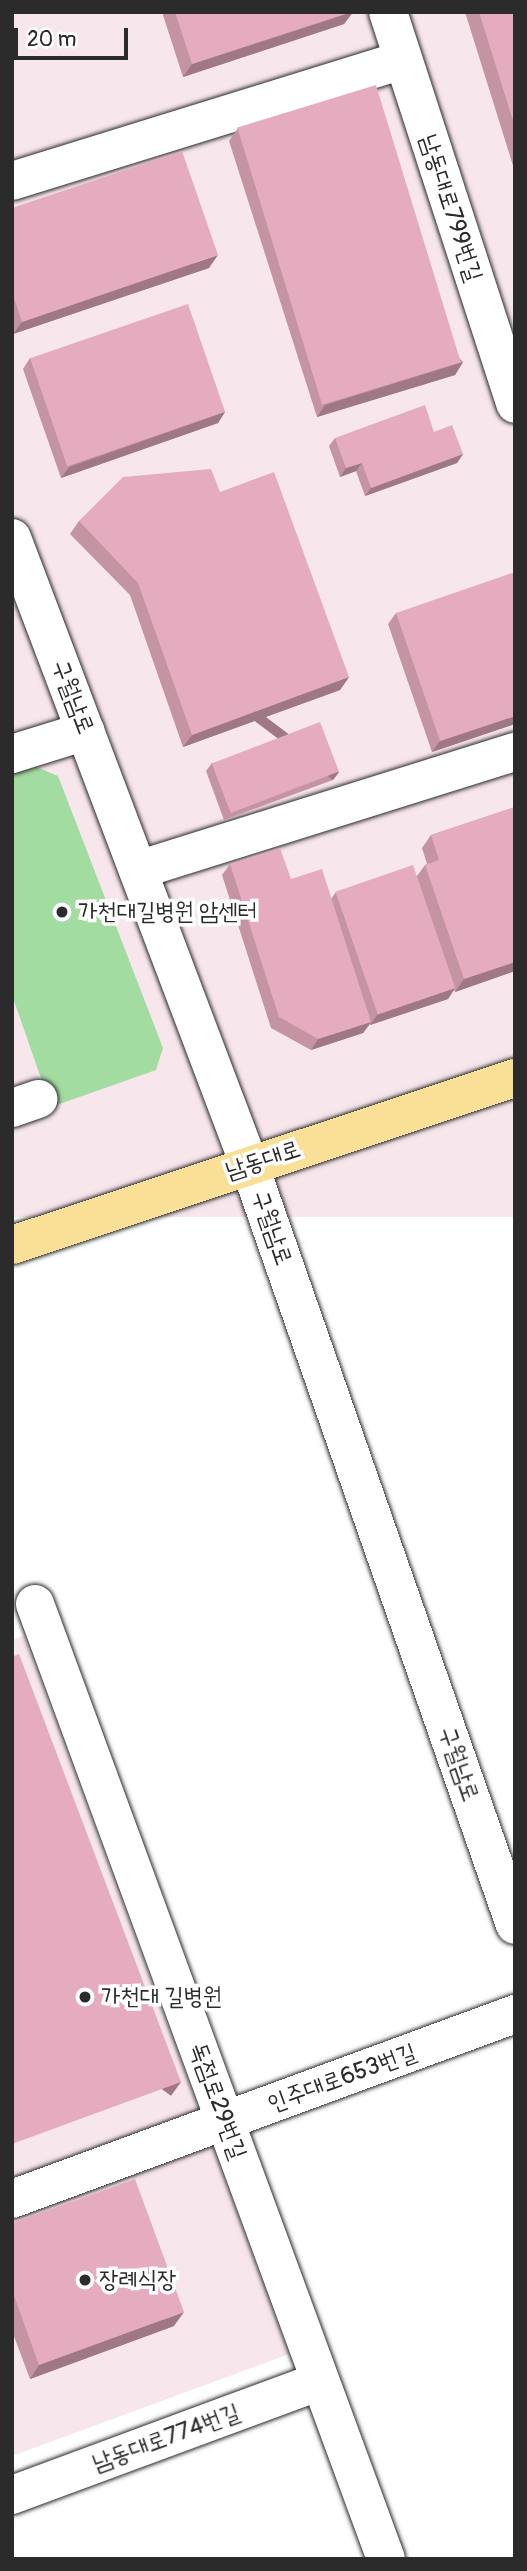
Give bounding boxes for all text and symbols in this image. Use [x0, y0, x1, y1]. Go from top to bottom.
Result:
scale bar [18, 14, 131, 58]
text: 20 m [27, 26, 76, 53]
street label: 남동대로799번길 [414, 131, 488, 285]
street label: 구월남로 [46, 656, 100, 738]
place label: 가천대길병원 암센터 [78, 898, 257, 926]
marker: 가천대길병원 암센터 [52, 902, 72, 922]
street label: 남동대로 [222, 1134, 304, 1186]
street label: 구월남로 [246, 1187, 298, 1269]
street label: 구월남로 [433, 1723, 485, 1805]
place label: 가천대 길병원 [101, 1983, 222, 2011]
marker: 가천대 길병원 [75, 1987, 95, 2007]
street label: 인주대로653번길 [264, 2038, 420, 2118]
street label: 독점로29번길 [184, 2039, 252, 2163]
place label: 장례식장 [99, 2266, 176, 2294]
marker: 장례식장 [77, 2272, 93, 2288]
street label: 남동대로774번길 [88, 2398, 244, 2478]

